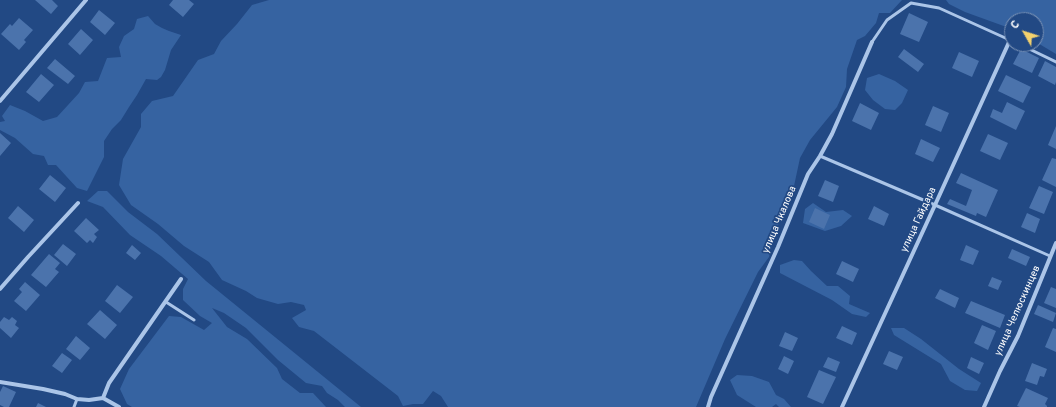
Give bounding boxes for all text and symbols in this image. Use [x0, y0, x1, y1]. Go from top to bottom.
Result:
north arrow [1004, 12, 1044, 52]
text: С [1008, 18, 1023, 32]
street label: улица Чкалова [760, 185, 800, 255]
street label: улица Гайдара [899, 186, 939, 254]
street label: улица Челюскинцев [993, 264, 1043, 358]

